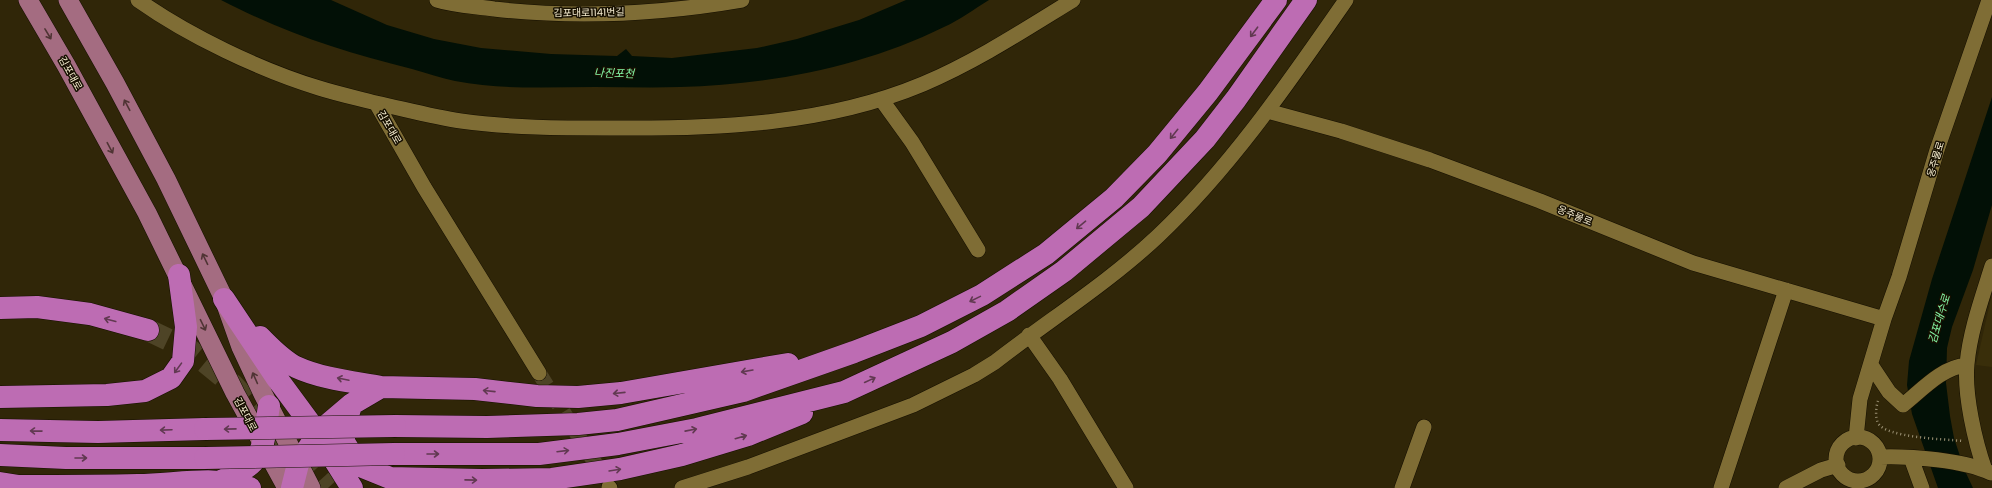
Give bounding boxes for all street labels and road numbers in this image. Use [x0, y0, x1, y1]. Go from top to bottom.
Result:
street label: 김포대로1141번길 [553, 4, 625, 21]
street label: 김포대로 [55, 54, 86, 93]
street label: 김포대로 [374, 108, 405, 147]
street label: 옹주물로 [1923, 139, 1948, 179]
street label: 옹주물로 [1555, 202, 1595, 229]
street label: 김포대로 [230, 394, 261, 434]

